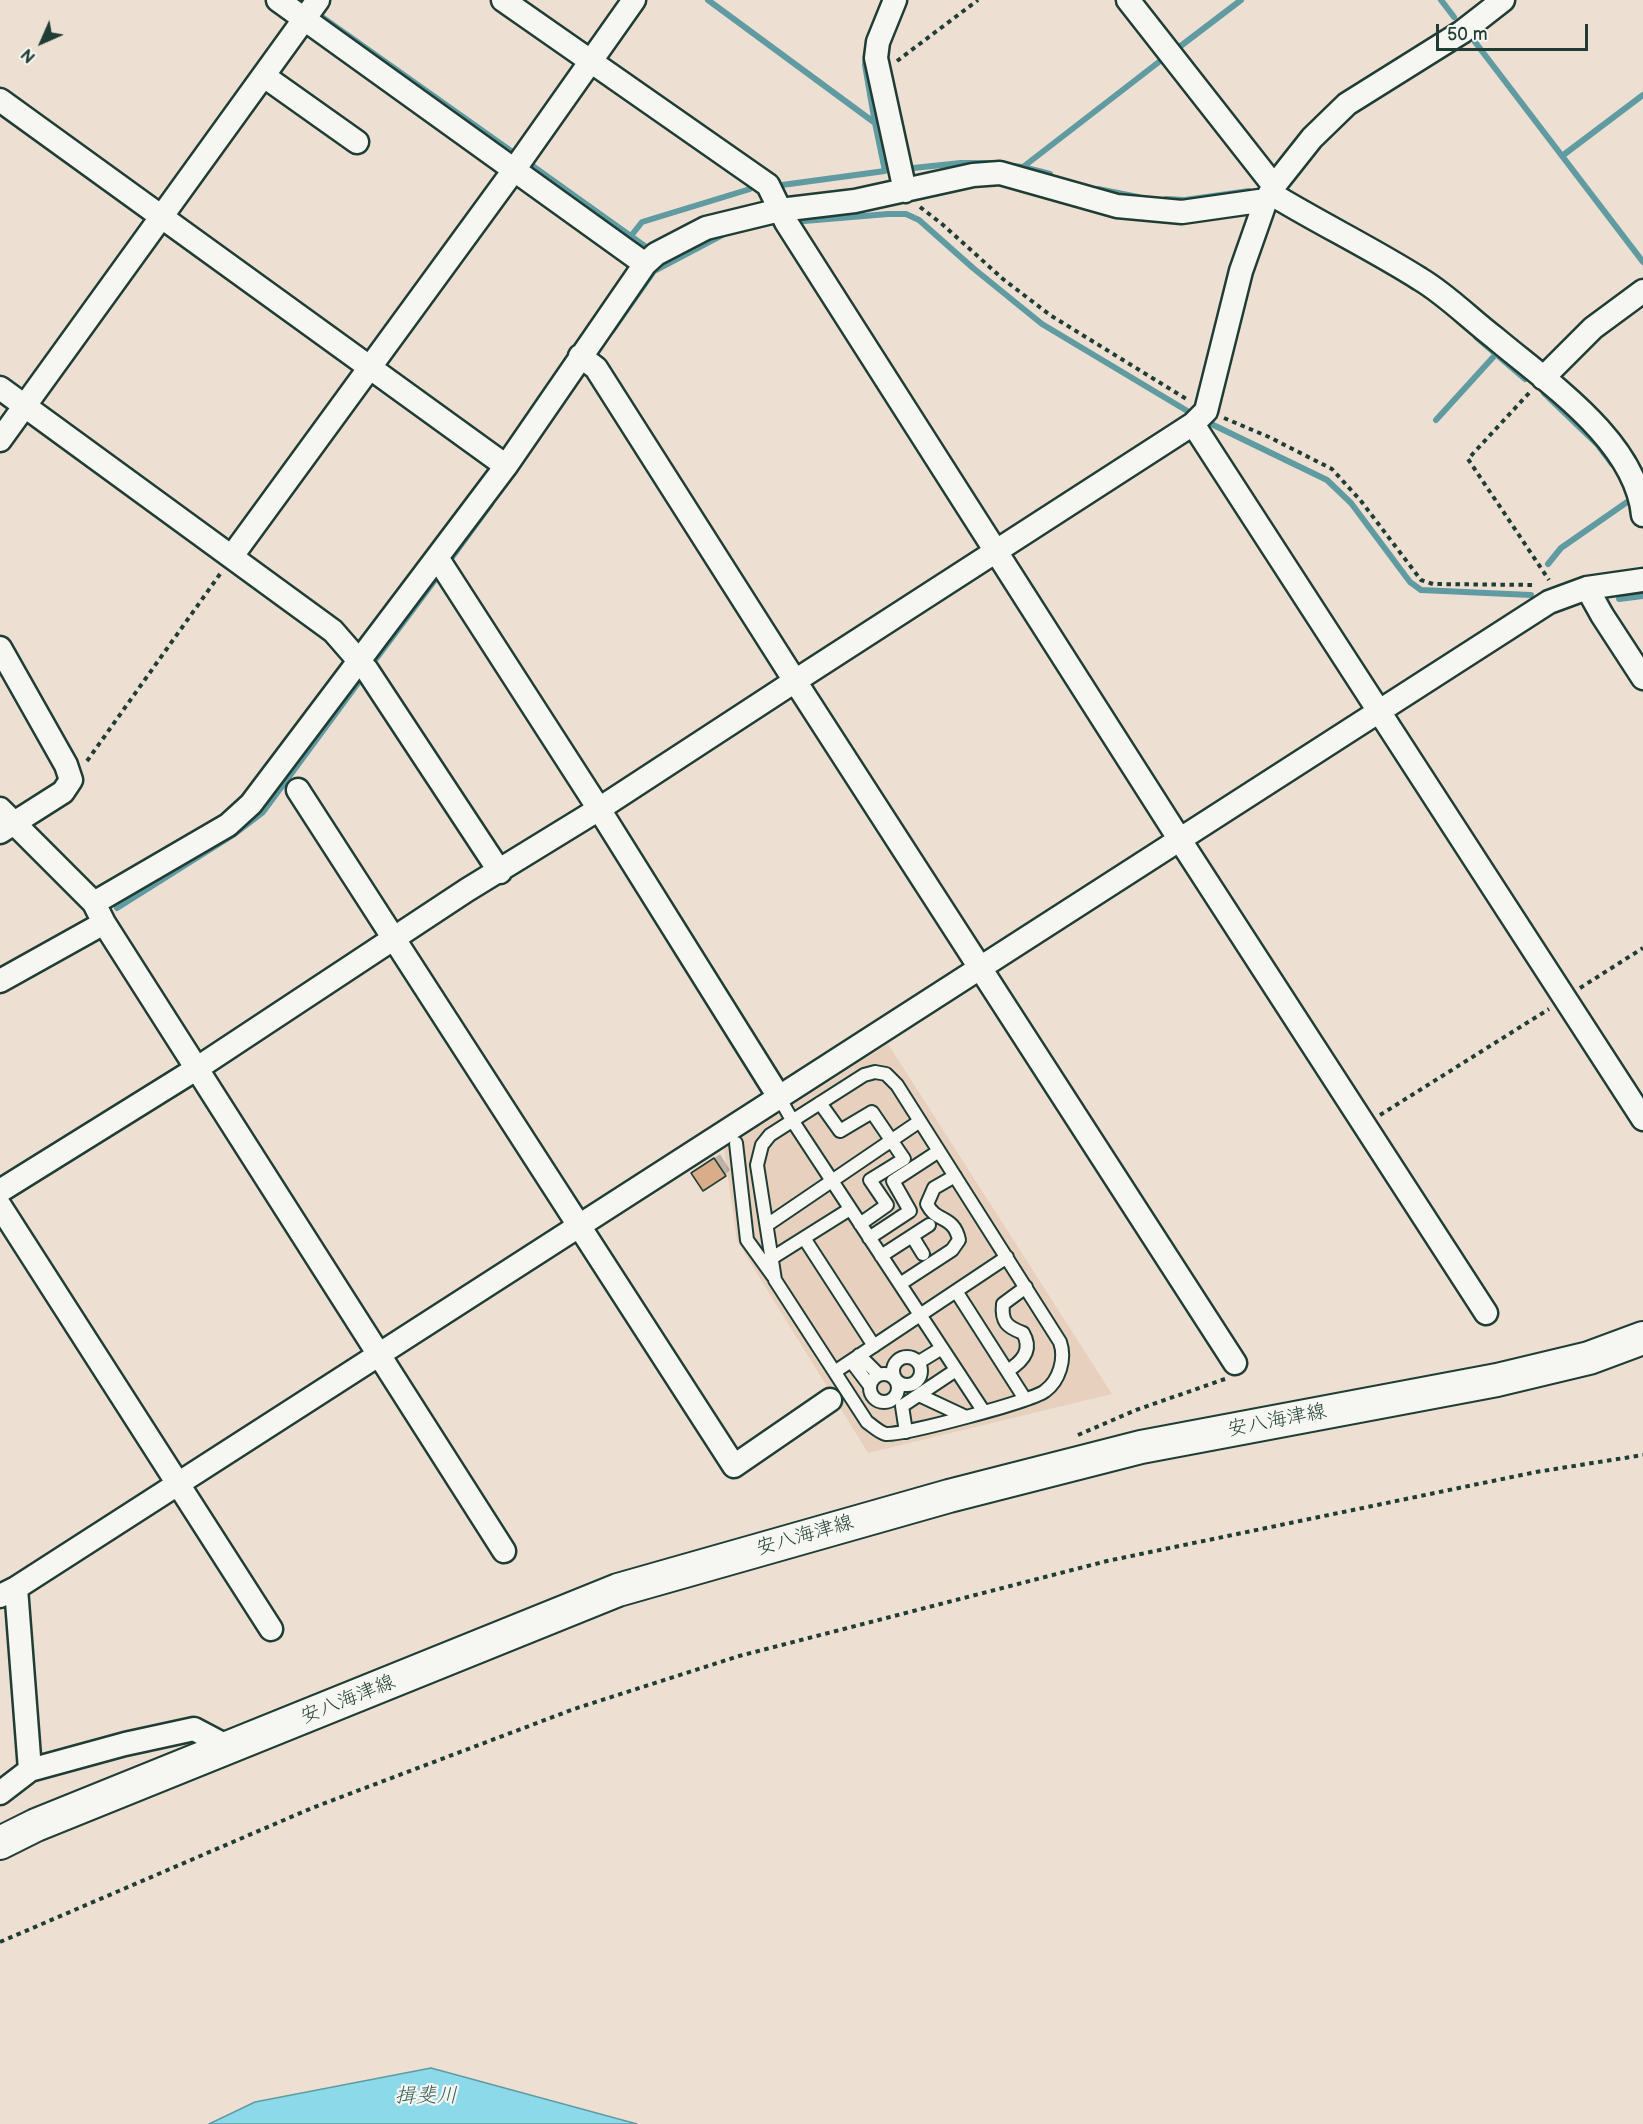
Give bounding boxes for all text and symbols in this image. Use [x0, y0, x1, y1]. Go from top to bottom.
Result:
north arrow [12, 12, 72, 72]
scale bar [1439, 12, 1590, 50]
text: 50 m [1447, 24, 1488, 45]
text: N [18, 44, 40, 66]
street label: 安八海津線 [1226, 1400, 1328, 1442]
street label: 安八海津線 [754, 1511, 856, 1561]
street label: 安八海津線 [297, 1670, 399, 1730]
water label: 揖斐川 [395, 2084, 457, 2110]

